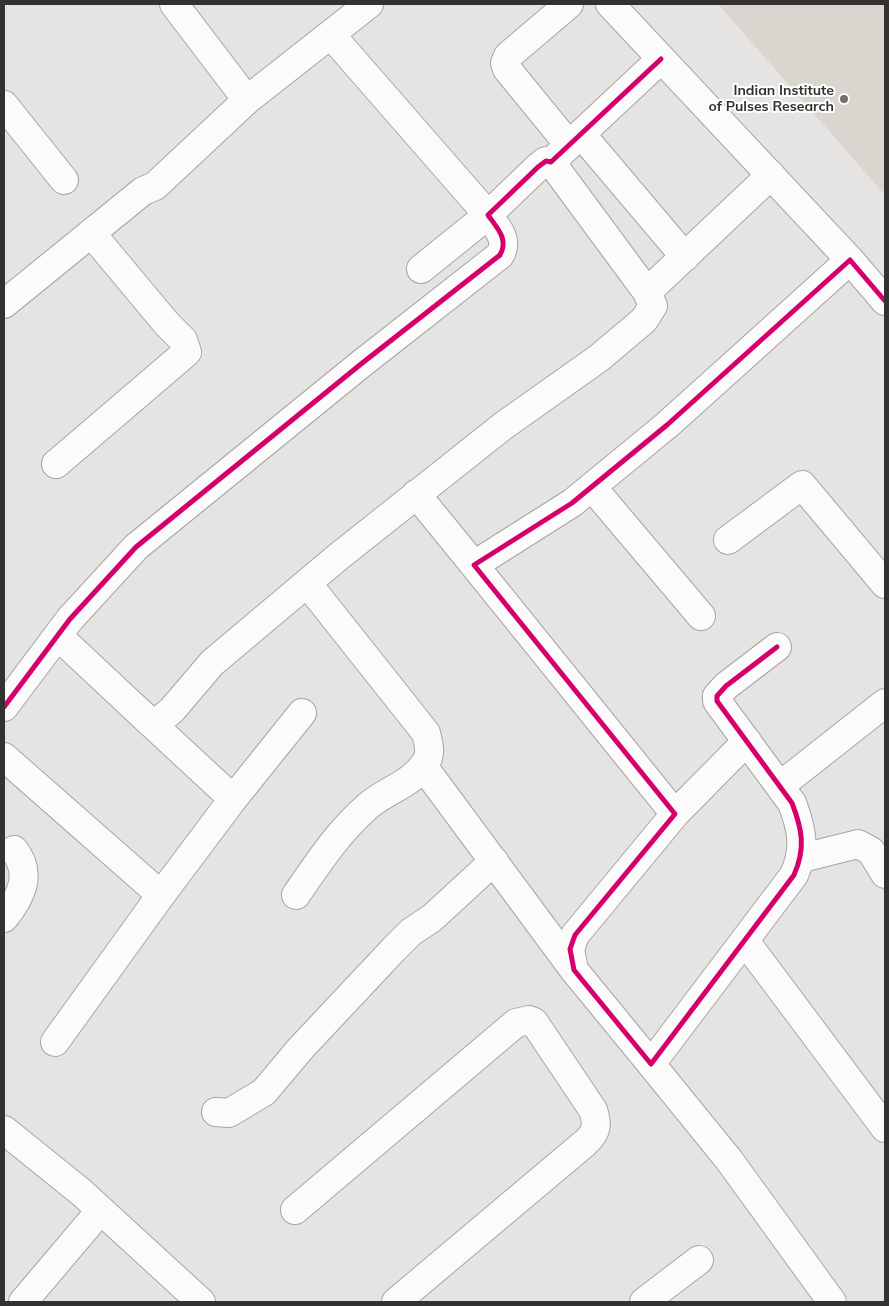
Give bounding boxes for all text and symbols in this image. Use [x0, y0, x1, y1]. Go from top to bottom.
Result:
place label: Indian Institute of Pulses Research [708, 83, 834, 115]
marker: Indian Institute of Pulses Research [838, 93, 850, 105]

